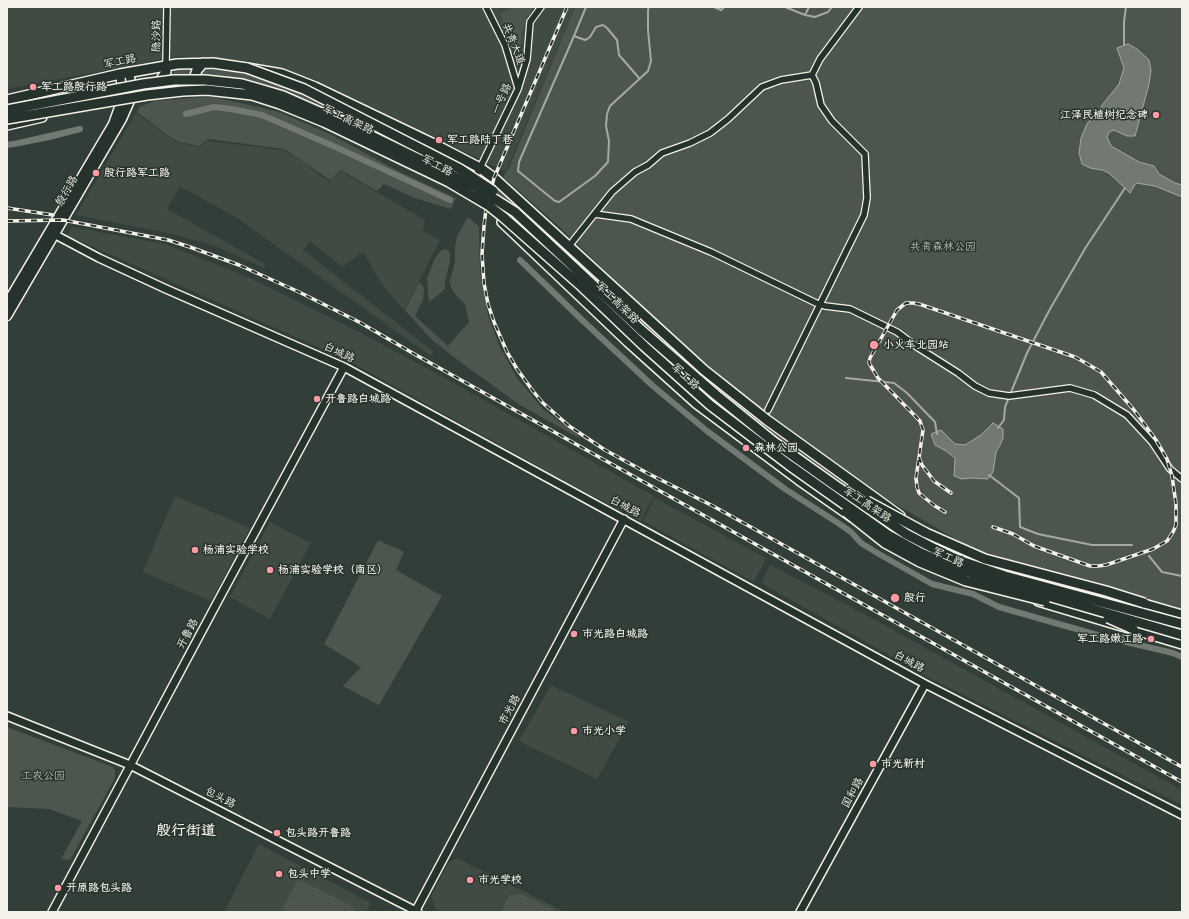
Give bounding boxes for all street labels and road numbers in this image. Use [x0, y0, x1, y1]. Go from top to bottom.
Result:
street label: 隐沙路 [150, 19, 164, 53]
street label: 共青大道 [499, 21, 527, 67]
street label: 军工路 [102, 52, 138, 72]
street label: 一号路 [489, 81, 515, 117]
street label: 军工高架路 [320, 102, 376, 138]
street label: 军工路 [419, 153, 455, 179]
street label: 殷行路 [53, 173, 81, 209]
street label: 军工高架路 [593, 279, 641, 327]
street label: 白城路 [321, 340, 357, 366]
street label: 军工路 [668, 361, 702, 393]
street label: 军工高架路 [841, 484, 893, 526]
street label: 白城路 [607, 493, 643, 521]
street label: 军工路 [930, 545, 966, 571]
street label: 开鲁路 [174, 616, 202, 652]
street label: 白城路 [891, 648, 927, 676]
street label: 市光路 [496, 692, 524, 728]
street label: 国和路 [839, 775, 867, 811]
street label: 包头路 [202, 785, 238, 811]

